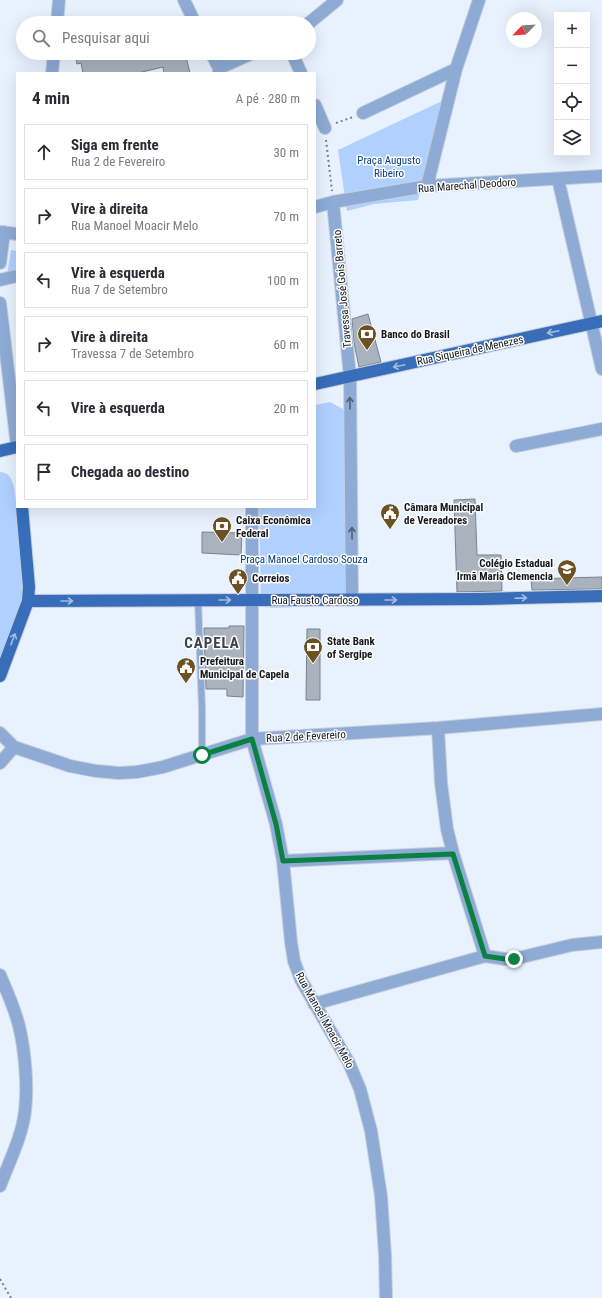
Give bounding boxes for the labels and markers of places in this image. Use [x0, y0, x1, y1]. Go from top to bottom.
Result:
bank icon: Banco do Brasil [356, 323, 378, 351]
place label: Banco do Brasil [381, 328, 450, 341]
place label: Câmara Municipal de Vereadores [404, 501, 483, 527]
public building icon: Câmara Municipal de Vereadores [379, 502, 401, 530]
place label: Caixa Econômica Federal [236, 514, 311, 540]
bank icon: Caixa Econômica Federal [211, 515, 233, 543]
place label: Colégio Estadual Irmã Maria Clemencia [457, 557, 553, 583]
school or university icon: Colégio Estadual Irmã Maria Clemencia [556, 558, 578, 586]
public building icon: Correios [227, 567, 249, 595]
place label: Correios [252, 572, 289, 585]
place label: State Bank of Sergipe [327, 635, 375, 661]
bank icon: State Bank of Sergipe [302, 636, 324, 664]
place label: Prefeitura Municipal de Capela [200, 655, 289, 681]
public building icon: Prefeitura Municipal de Capela [175, 656, 197, 684]

